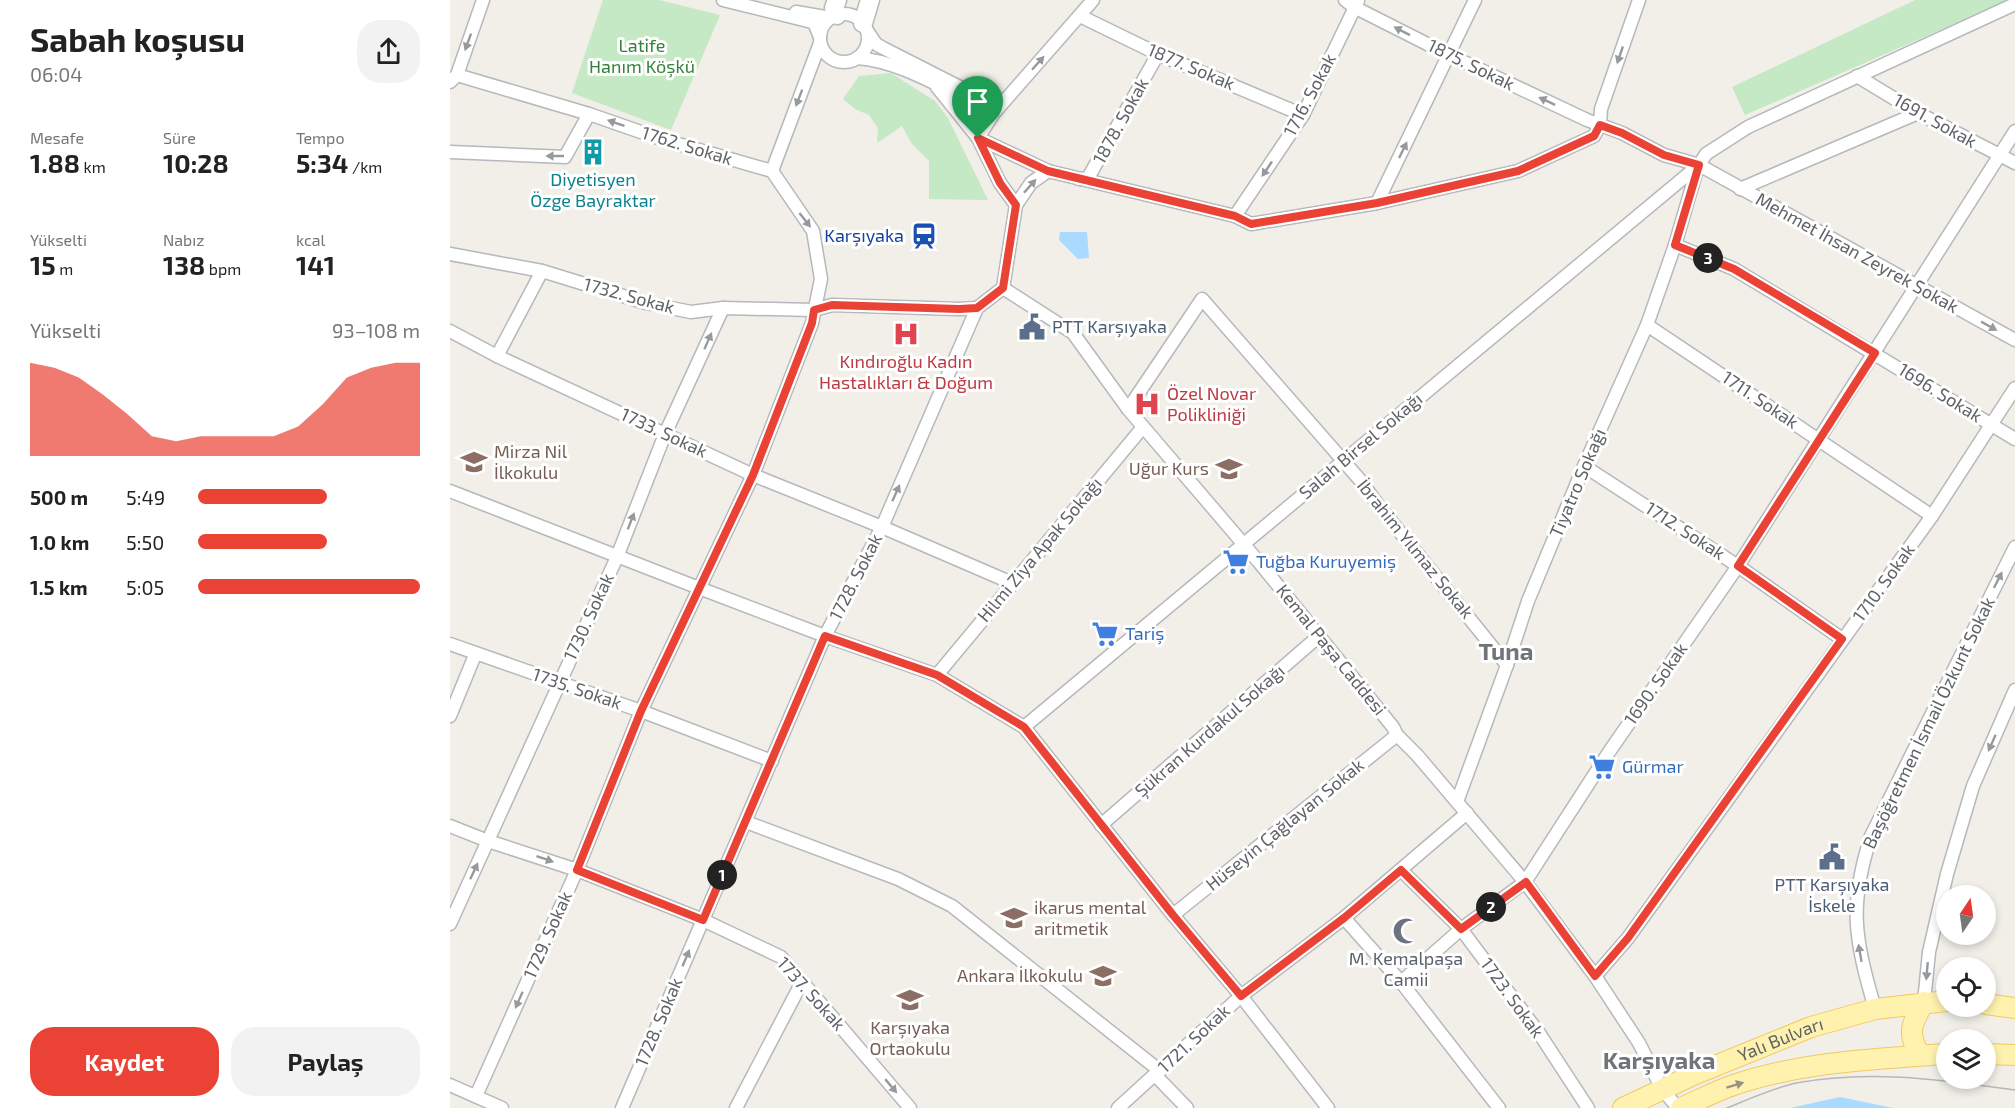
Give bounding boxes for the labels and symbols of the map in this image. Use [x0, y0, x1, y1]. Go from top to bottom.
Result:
one-way arrow [1393, 26, 1410, 36]
one-way arrow [463, 33, 473, 51]
park label: Latife Hanım Köşkü [589, 34, 695, 78]
street label: 1875. Sokak [1425, 34, 1518, 95]
street label: 1877. Sokak [1145, 38, 1238, 94]
one-way arrow [1614, 46, 1624, 64]
street label: 1716. Sokak [1278, 49, 1340, 140]
one-way arrow [1031, 56, 1044, 71]
street label: 1878. Sokak [1087, 74, 1153, 167]
pin [952, 76, 1003, 138]
street label: 1691. Sokak [1890, 88, 1981, 152]
one-way arrow [794, 89, 804, 107]
one-way arrow [1538, 97, 1555, 106]
one-way arrow [607, 118, 625, 128]
street label: 1762. Sokak [639, 121, 735, 169]
building icon: Diyetisyen Özge Bayraktar [578, 137, 608, 167]
one-way arrow [1398, 142, 1407, 159]
one-way arrow [545, 151, 564, 161]
one-way arrow [1261, 160, 1273, 176]
place label: Diyetisyen Özge Bayraktar [530, 168, 656, 211]
one-way arrow [1023, 179, 1037, 194]
street label: Mehmet İhsan Zeyrek Sokak [1752, 187, 1963, 317]
one-way arrow [798, 212, 811, 228]
station icon: Karşıyaka [909, 221, 939, 251]
place label: Karşıyaka [824, 224, 904, 247]
pin: 3 [1693, 243, 1723, 273]
street label: 1732. Sokak [581, 272, 677, 318]
public building icon: PTT Karşıyaka [1017, 312, 1047, 342]
place label: PTT Karşıyaka [1052, 315, 1167, 338]
hospital icon: Kındıroğlu Kadın Hastalıkları & Doğum [891, 319, 921, 349]
one-way arrow [1980, 321, 1997, 331]
one-way arrow [703, 333, 712, 350]
place label: Kındıroğlu Kadın Hastalıkları & Doğum [819, 350, 993, 393]
street label: 1696. Sokak [1895, 358, 1987, 427]
street label: 1711. Sokak [1718, 366, 1803, 433]
place label: Özel Novar Polikliniği [1167, 382, 1256, 425]
street label: Salah Birsel Sokağı [1294, 387, 1426, 503]
hospital icon: Özel Novar Polikliniği [1132, 389, 1162, 419]
street label: 1733. Sokak [618, 402, 711, 462]
street label: Tiyatro Sokağı [1544, 425, 1610, 540]
place label: Mirza Nil İlkokulu [494, 440, 568, 483]
school or university icon: Mirza Nil İlkokulu [459, 447, 489, 477]
school or university icon: Uğur Kurs [1214, 454, 1244, 484]
place label: Uğur Kurs [1129, 457, 1209, 479]
street label: Hilmi Ziya Apak Sokağı [972, 473, 1106, 626]
street label: İbrahim Yılmaz Sokak [1353, 474, 1479, 622]
one-way arrow [891, 484, 901, 502]
street label: 1712. Sokak [1642, 496, 1729, 564]
one-way arrow [627, 511, 637, 529]
street label: 1728. Sokak [824, 530, 886, 623]
street label: 1710. Sokak [1848, 539, 1919, 626]
supermarket icon: Tuğba Kuruyemiş [1221, 547, 1251, 577]
place label: Tuğba Kuruyemiş [1256, 550, 1396, 573]
street label: 1730. Sokak [558, 569, 618, 664]
one-way arrow [1993, 571, 2003, 588]
street label: Kemal Paşa Caddesi [1271, 579, 1391, 720]
street label: Başöğretmen İsmail Özkunt Sokak [1857, 593, 2000, 852]
supermarket icon: Tariş [1090, 619, 1120, 649]
place label: Tariş [1125, 622, 1165, 645]
district label: Tuna [1479, 636, 1533, 665]
street label: 1690. Sokak [1619, 638, 1692, 729]
street label: Şükran Kurdakul Sokağı [1130, 659, 1289, 802]
street label: 1735. Sokak [530, 663, 625, 714]
one-way arrow [1987, 735, 1996, 752]
supermarket icon: Gürmar [1587, 752, 1617, 782]
street label: Hüseyin Çağlayan Sokak [1201, 754, 1369, 896]
place label: Gürmar [1622, 755, 1684, 777]
public building icon: PTT Karşıyaka İskele [1817, 842, 1847, 872]
one-way arrow [536, 855, 554, 865]
pin: 1 [707, 860, 737, 890]
one-way arrow [470, 862, 479, 879]
place label: PTT Karşıyaka İskele [1775, 873, 1889, 916]
north arrow [1936, 885, 1996, 945]
street label: 1729. Sokak [518, 887, 576, 982]
pin: 2 [1476, 892, 1506, 922]
place label: ikarus mental aritmetik [1034, 896, 1147, 939]
school or university icon: ikarus mental aritmetik [999, 903, 1029, 933]
mosque icon: M. Kemalpaşa Camii [1391, 916, 1421, 946]
one-way arrow [1855, 943, 1864, 962]
place label: M. Kemalpaşa Camii [1349, 947, 1463, 990]
one-way arrow [681, 948, 691, 966]
street label: 1737. Sokak [773, 952, 851, 1035]
street label: 1723. Sokak [1477, 953, 1549, 1042]
school or university icon: Ankara İlkokulu [1088, 961, 1118, 991]
one-way arrow [1922, 961, 1932, 980]
place label: Ankara İlkokulu [957, 964, 1083, 986]
street label: 1728. Sokak [630, 974, 687, 1069]
school or university icon: Karşıyaka Ortaokulu [895, 985, 925, 1015]
one-way arrow [514, 992, 523, 1009]
street label: 1721. Sokak [1153, 999, 1234, 1077]
street label: Yalı Bulvarı [1734, 1012, 1826, 1066]
place label: Karşıyaka Ortaokulu [869, 1016, 951, 1059]
district label: Karşıyaka [1603, 1045, 1715, 1076]
one-way arrow [885, 1078, 898, 1094]
one-way arrow [1726, 1080, 1744, 1089]

